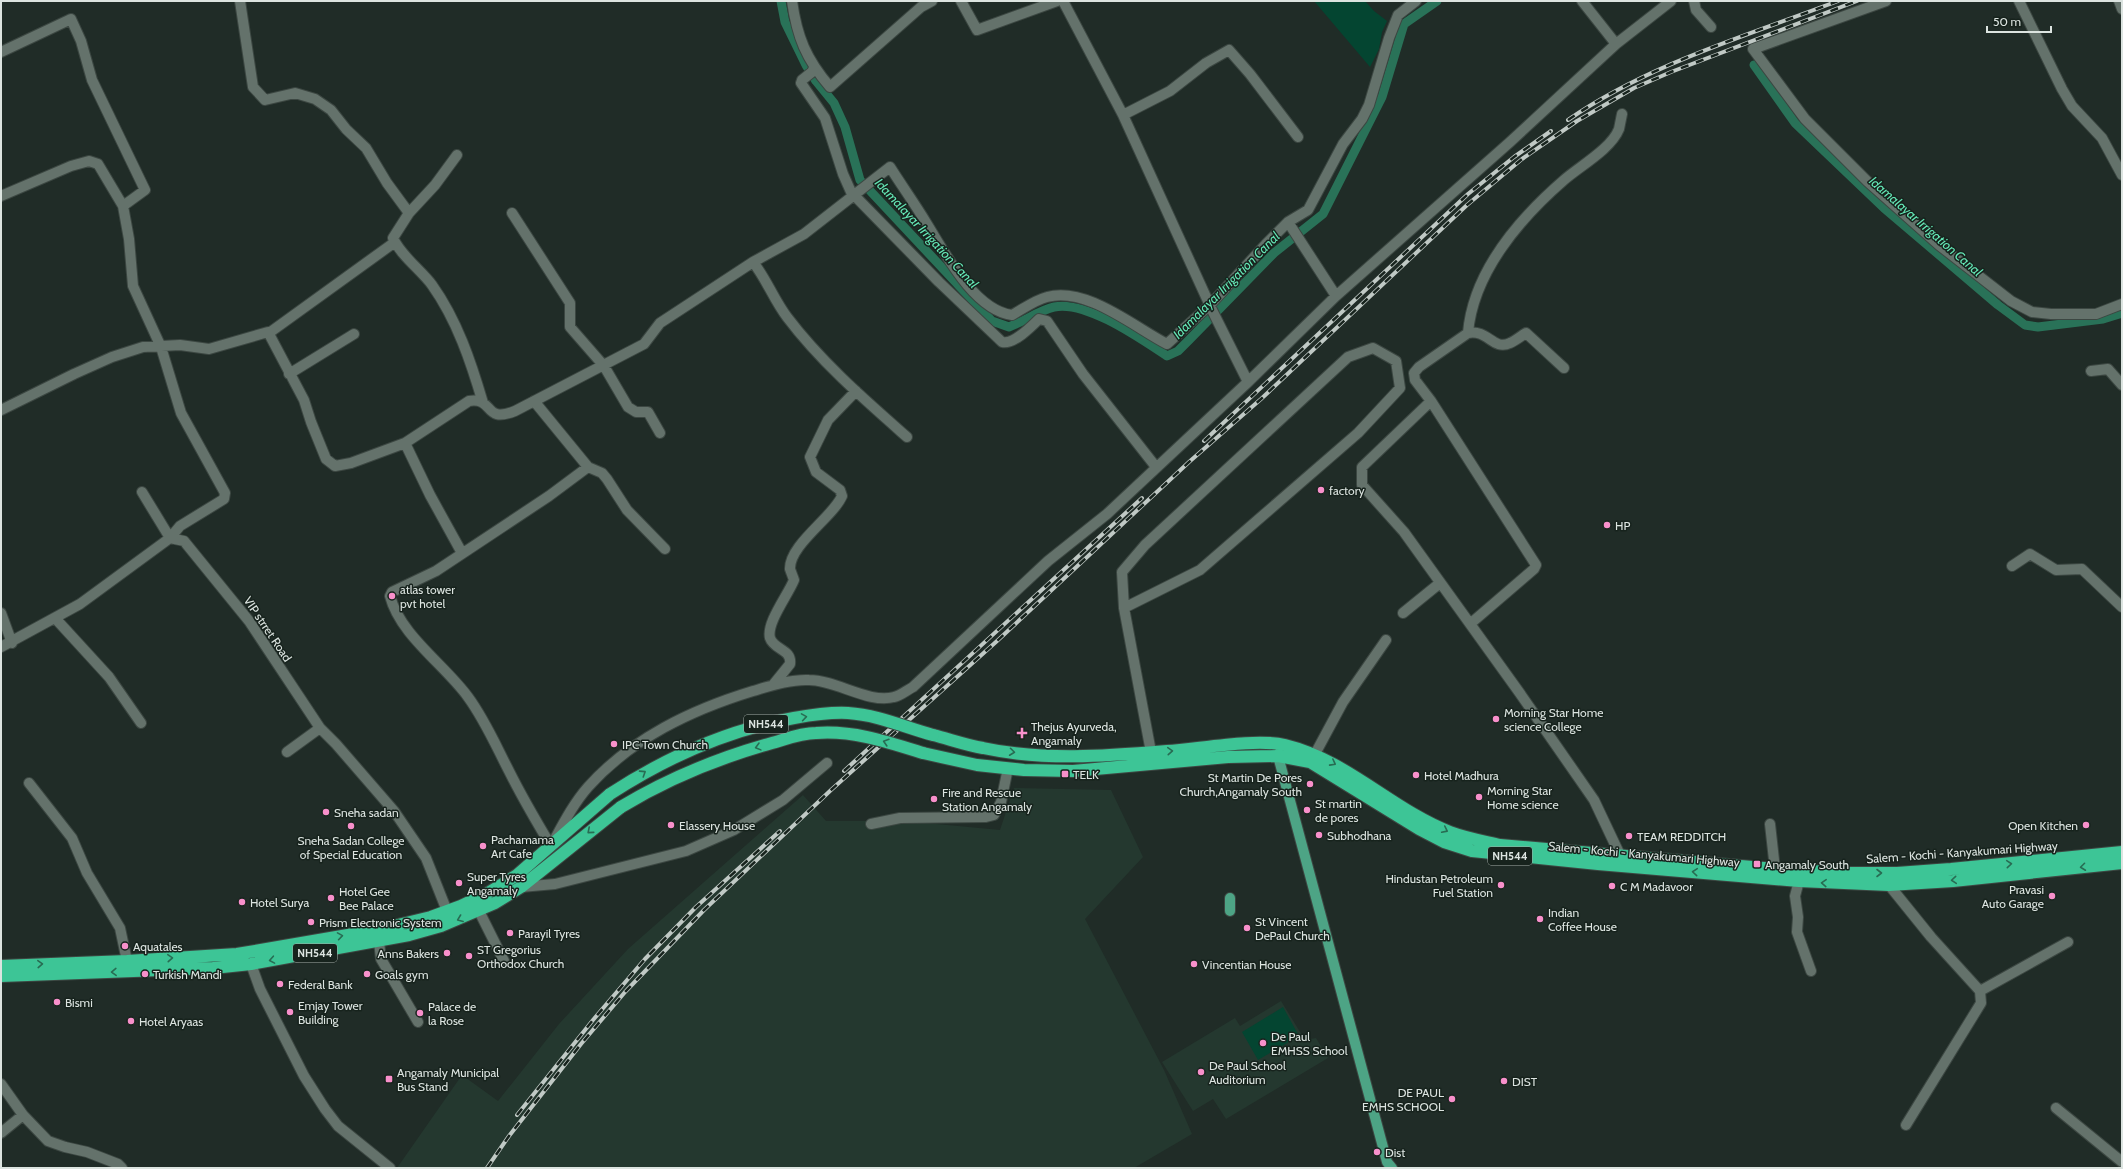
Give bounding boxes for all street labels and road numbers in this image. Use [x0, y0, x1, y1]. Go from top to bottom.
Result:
street label: VIP strret Road [241, 594, 295, 664]
road number: NH544 [744, 715, 788, 733]
street label: Salem - Kochi - Kanyakumari Highway [1548, 838, 1740, 870]
street label: Salem - Kochi - Kanyakumari Highway [1866, 838, 2058, 866]
road number: NH544 [1488, 847, 1532, 865]
road number: NH544 [293, 944, 337, 962]

